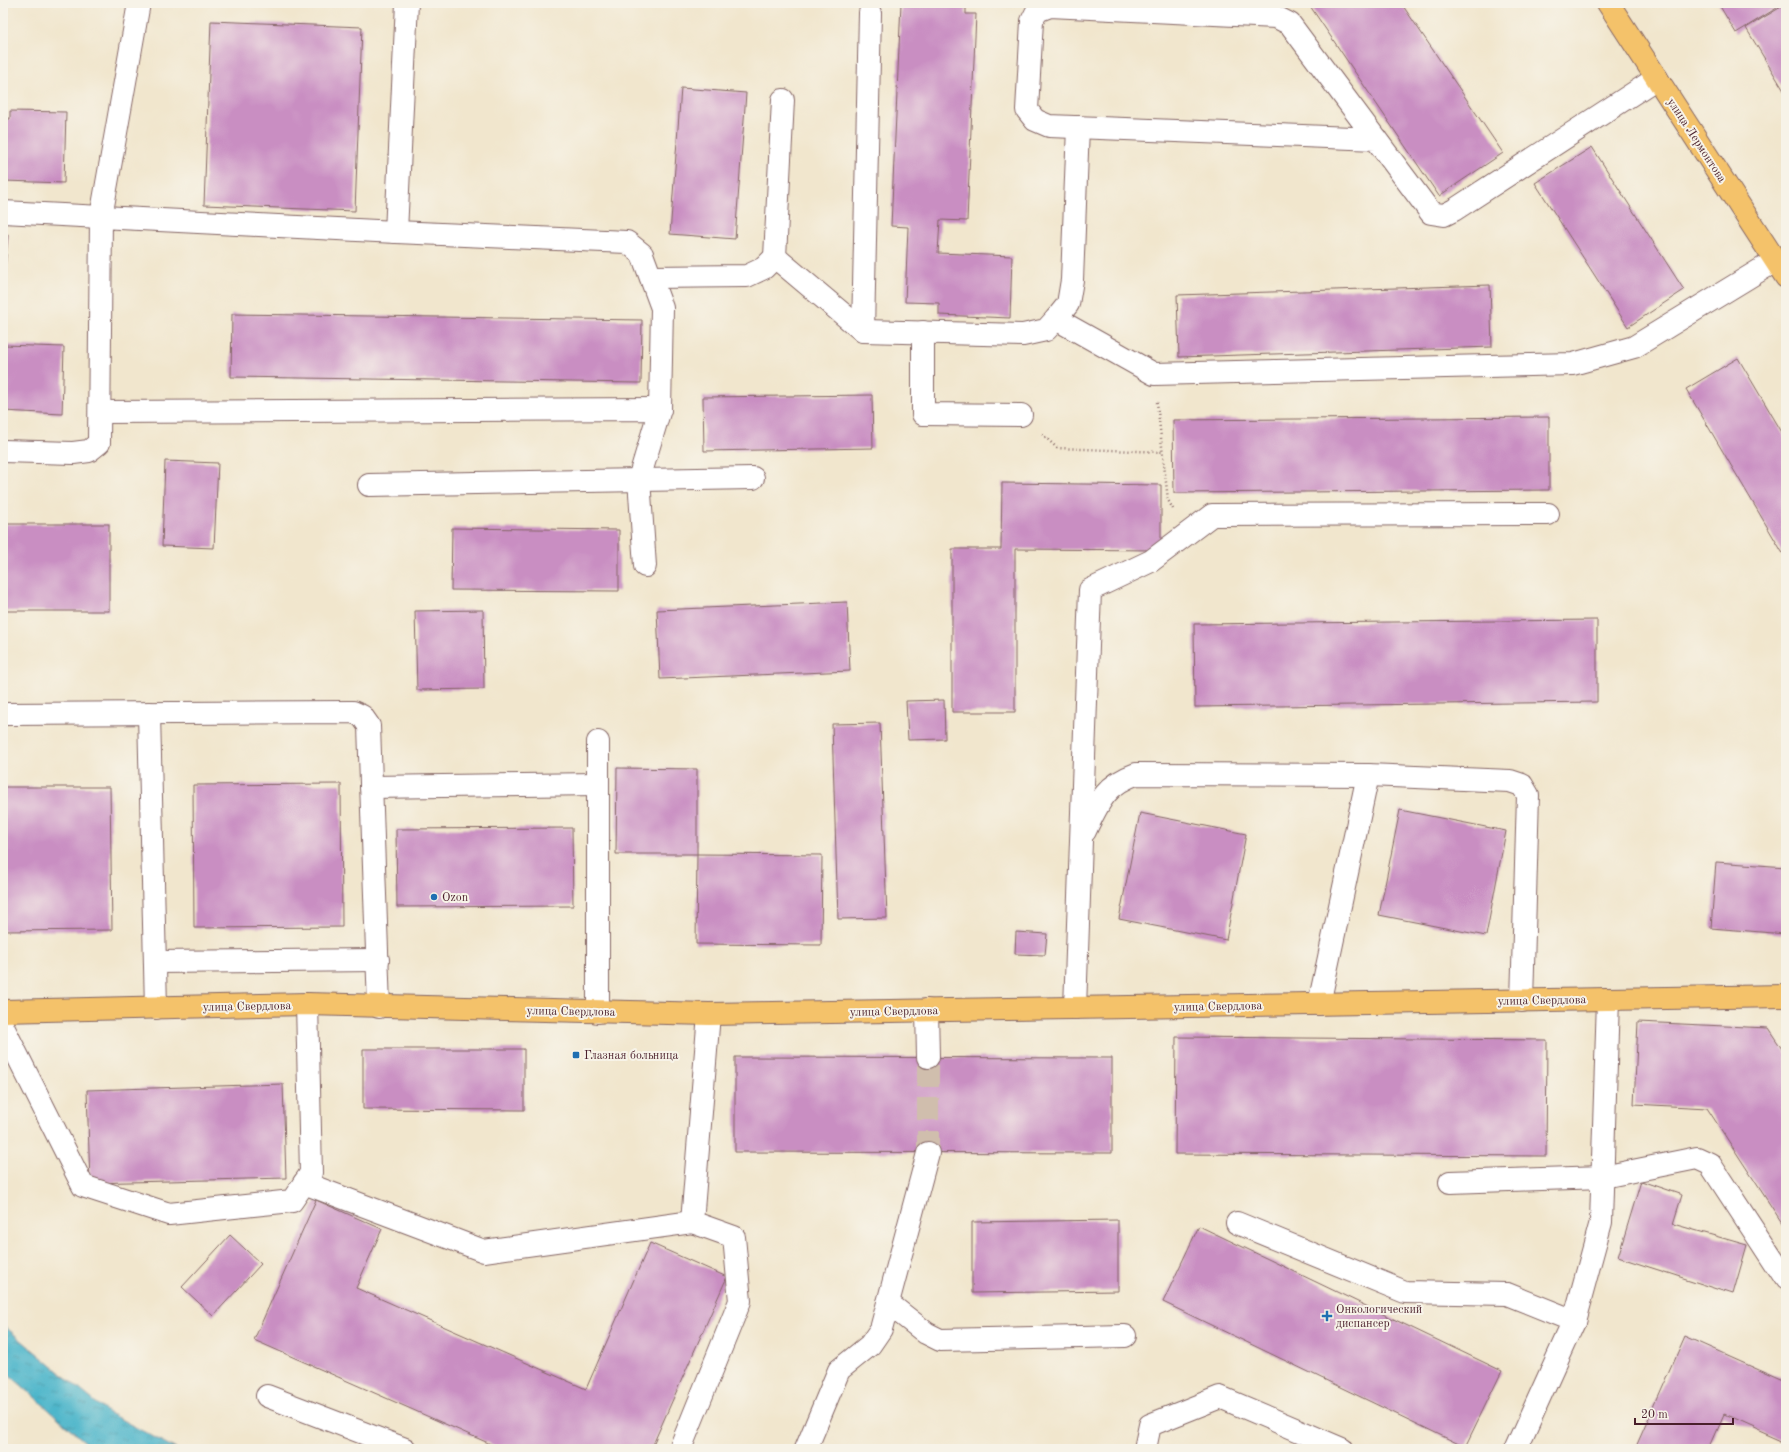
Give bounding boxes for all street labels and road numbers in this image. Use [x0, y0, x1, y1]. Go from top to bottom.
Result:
street label: улица Лермонтова [1664, 96, 1728, 185]
street label: улица Свердлова [1498, 994, 1587, 1008]
street label: улица Свердлова [203, 1000, 292, 1014]
street label: улица Свердлова [1174, 1000, 1263, 1014]
street label: улица Свердлова [526, 1005, 616, 1019]
street label: улица Свердлова [850, 1005, 939, 1019]

